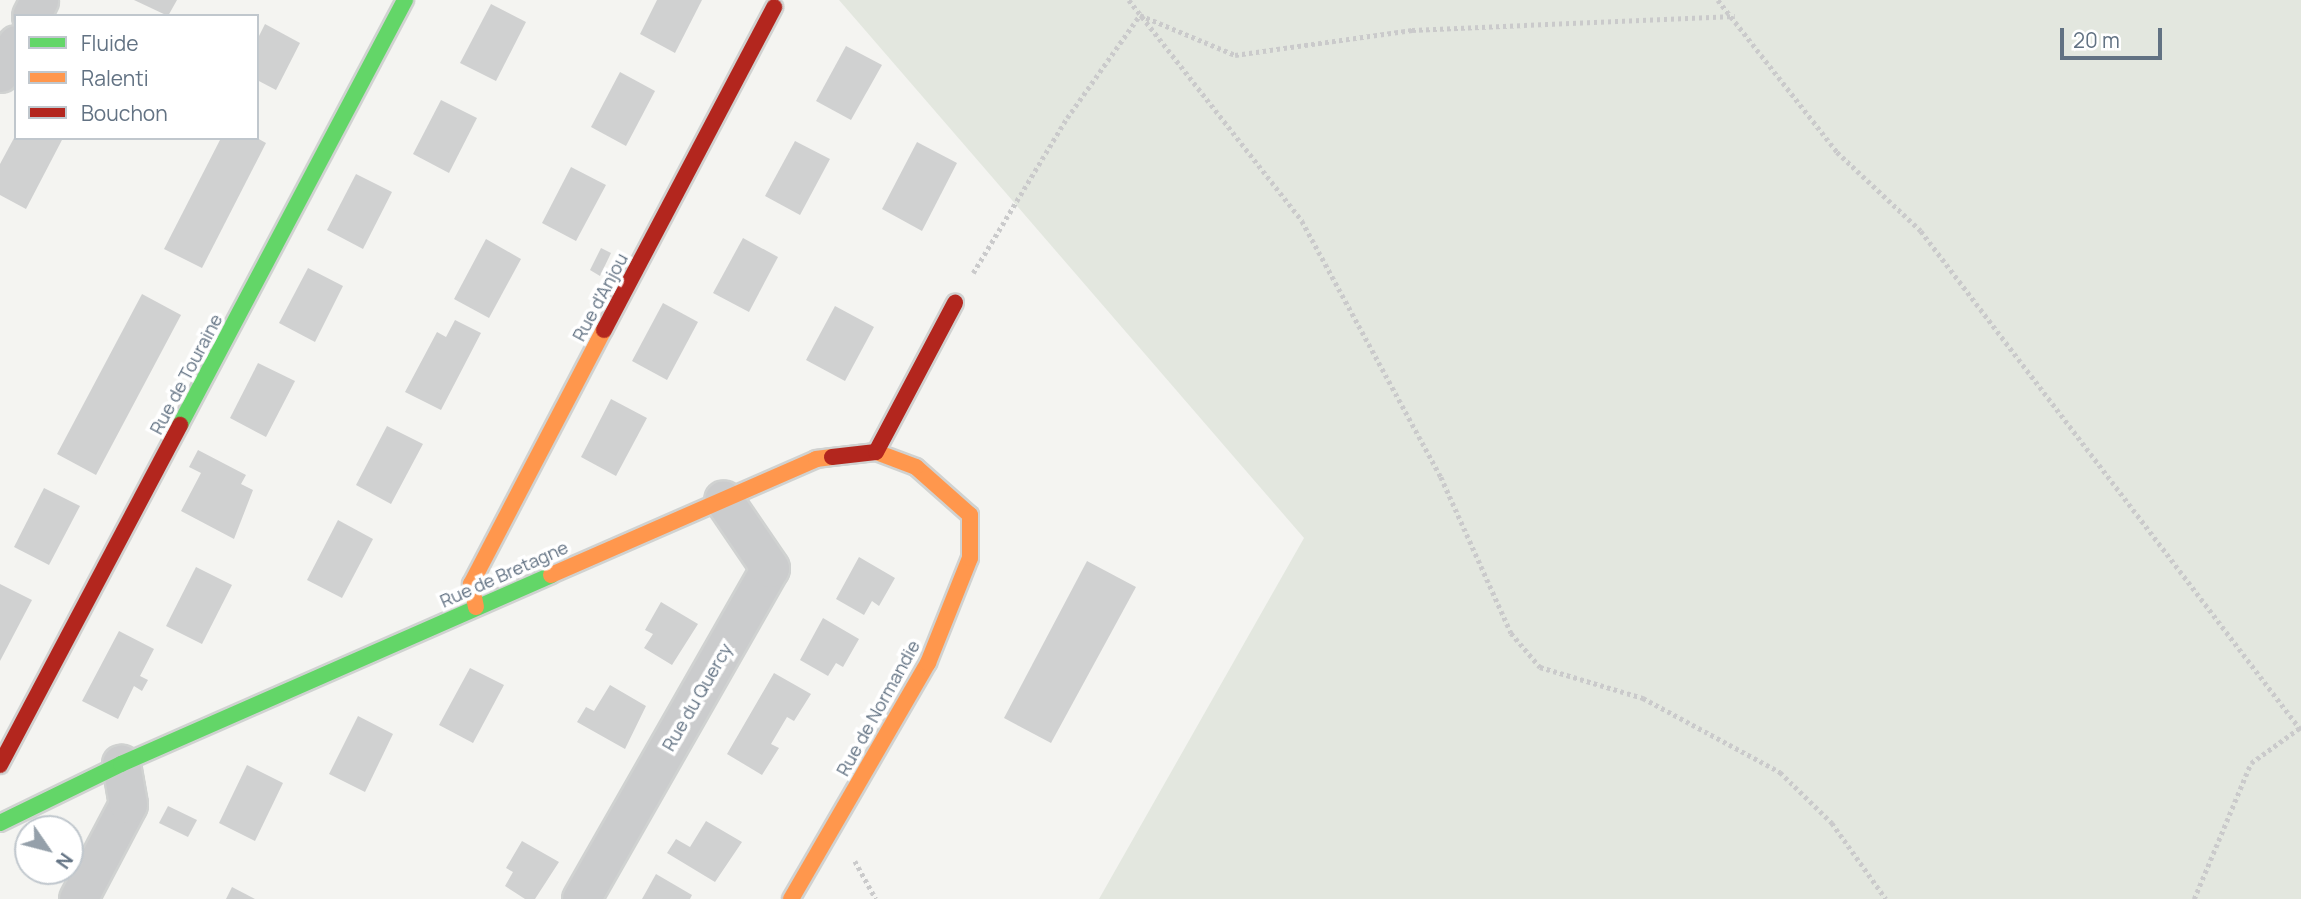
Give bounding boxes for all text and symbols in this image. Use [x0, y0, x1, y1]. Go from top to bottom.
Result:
legend [14, 14, 259, 140]
scale bar [2063, 14, 2164, 58]
text: 20 m [2073, 26, 2120, 54]
text: Fluide [81, 29, 139, 57]
text: Ralenti [81, 64, 149, 92]
text: Bouchon [81, 99, 168, 127]
street label: Rue d'Anjou [568, 249, 632, 345]
street label: Rue de Touraine [145, 310, 227, 438]
street label: Rue de Bretagne [437, 536, 571, 612]
street label: Rue de Normandie [832, 636, 924, 780]
street label: Rue du Quercy [657, 639, 737, 755]
north arrow [14, 815, 84, 885]
text: N [50, 848, 79, 874]

